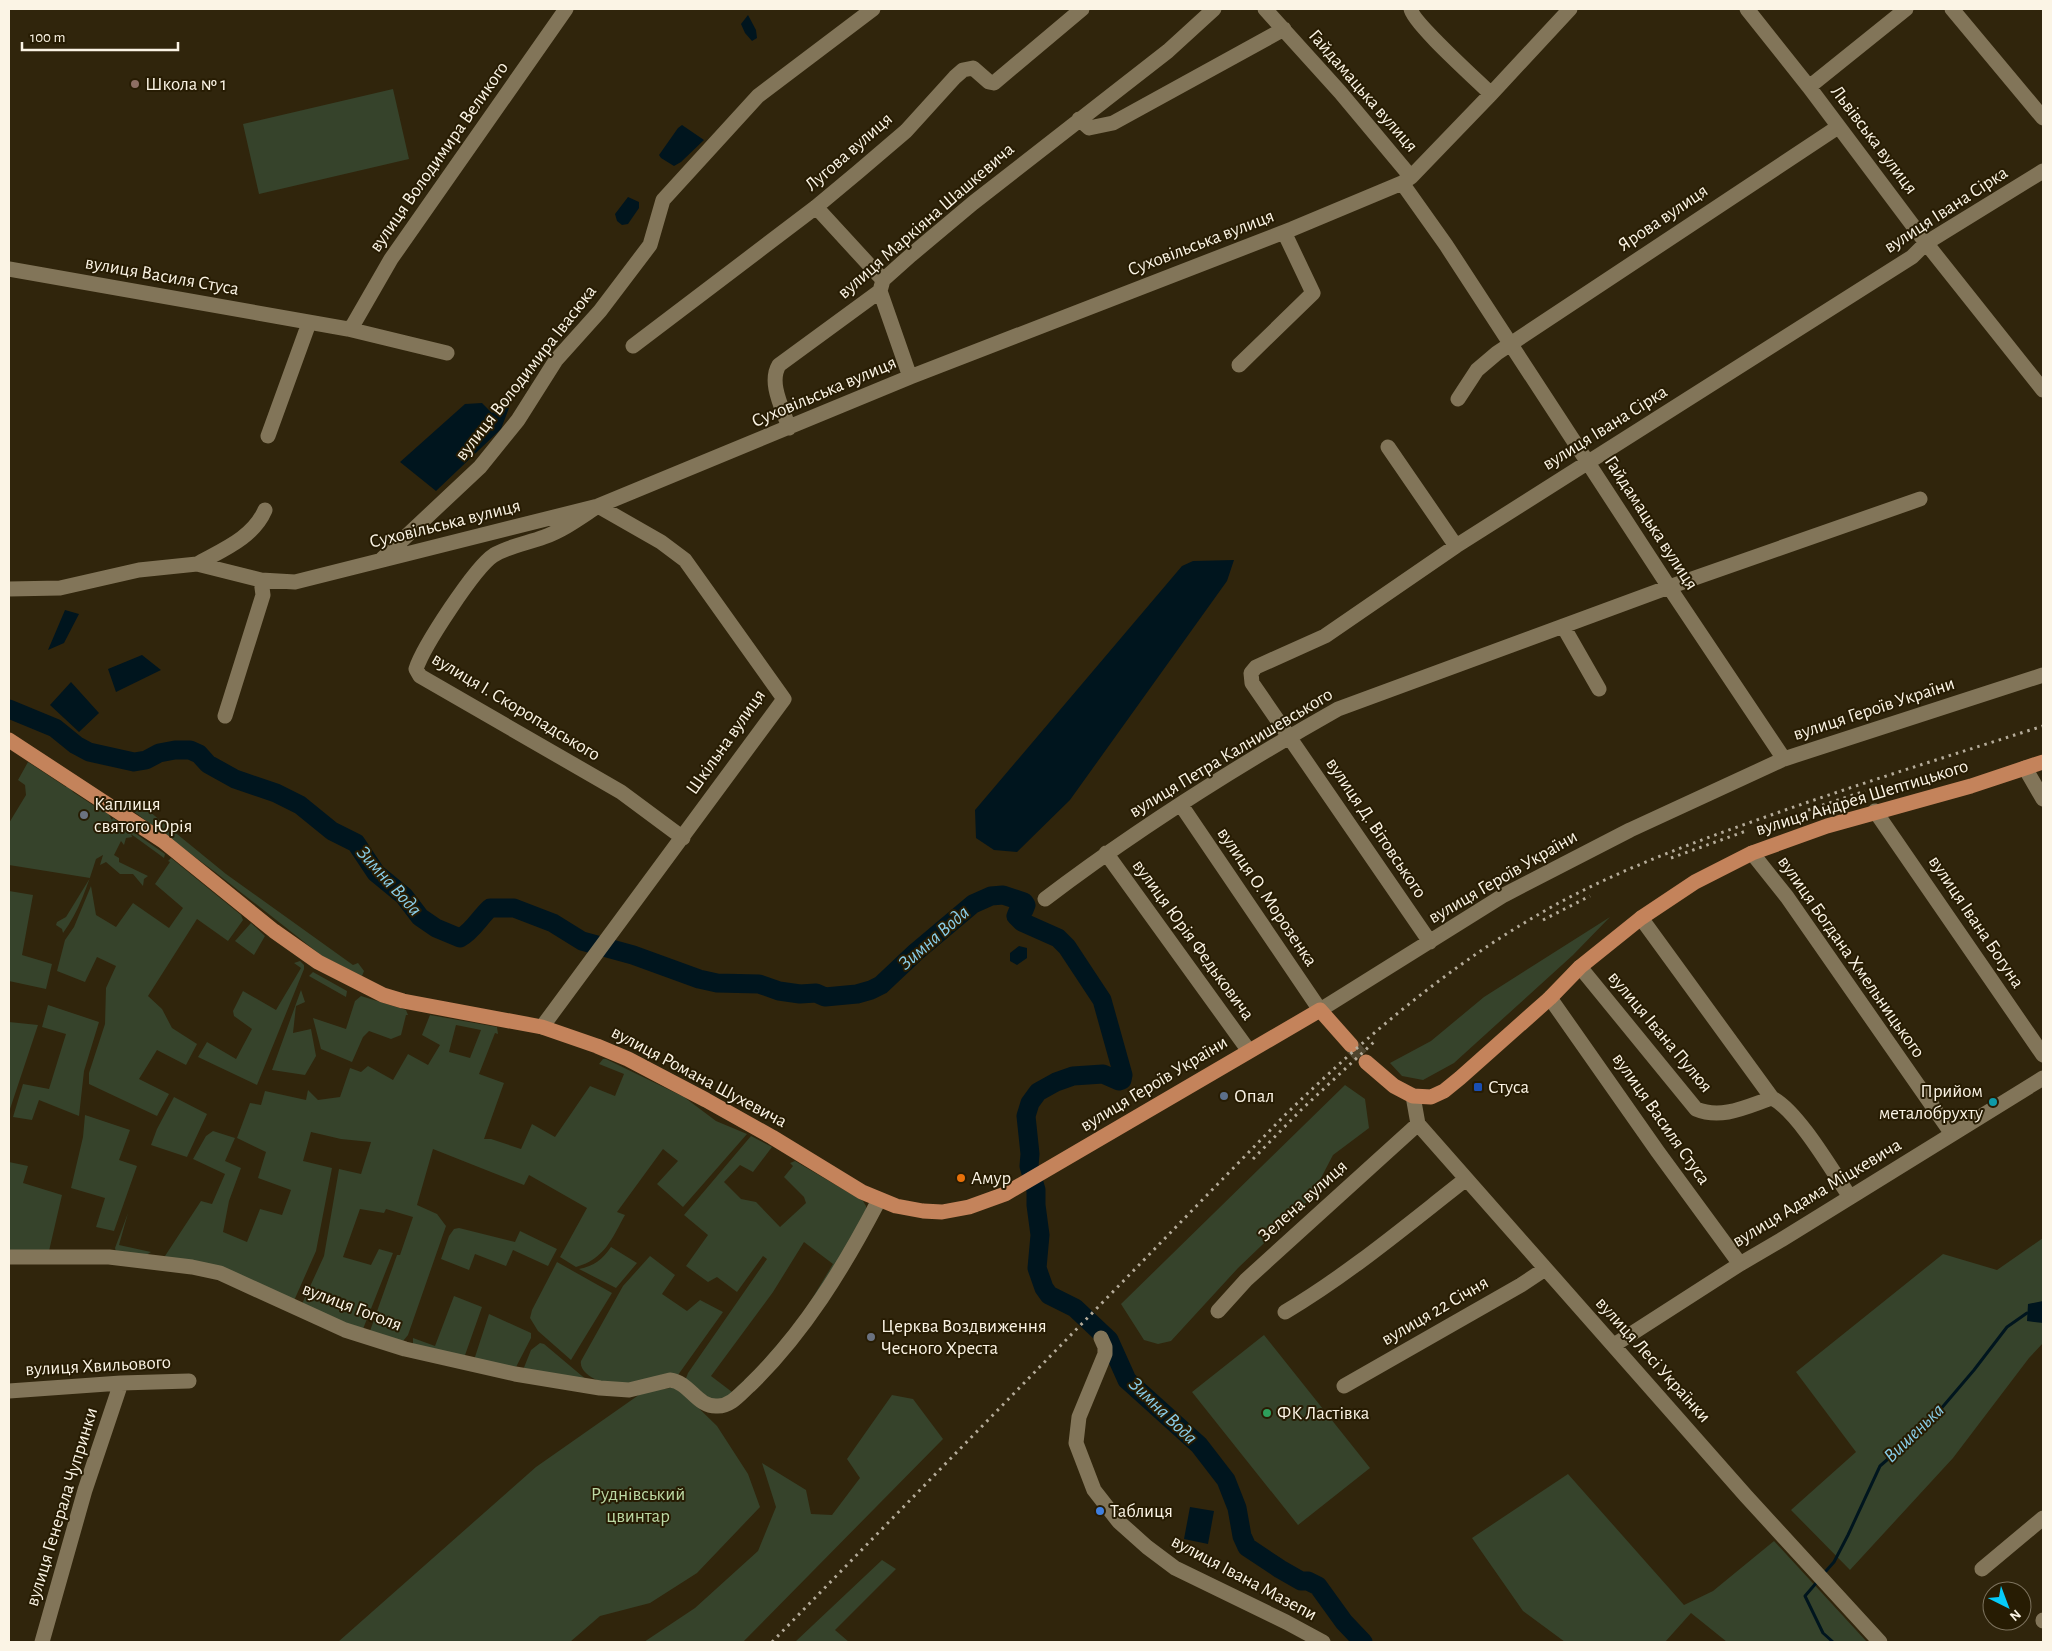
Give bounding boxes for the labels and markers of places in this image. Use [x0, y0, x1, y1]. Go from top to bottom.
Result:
place label: Школа № 1 [145, 75, 227, 94]
marker: Школа № 1 [129, 78, 141, 90]
place label: Каплиця святого Юрія [94, 795, 192, 836]
marker: Каплиця святого Юрія [78, 809, 90, 821]
place label: Стуса [1488, 1078, 1529, 1097]
marker: Стуса [1472, 1081, 1484, 1093]
place label: Прийом металобрухту [1879, 1082, 1983, 1123]
place label: Опал [1234, 1087, 1274, 1106]
marker: Опал [1218, 1090, 1230, 1102]
marker: Прийом металобрухту [1987, 1096, 1999, 1108]
place label: Амур [971, 1169, 1011, 1188]
marker: Амур [955, 1172, 967, 1184]
place label: Церква Воздвиження Чесного Хреста [881, 1317, 1047, 1358]
marker: Церква Воздвиження Чесного Хреста [865, 1331, 877, 1343]
place label: ФК Ластівка [1277, 1404, 1370, 1423]
marker: ФК Ластівка [1261, 1407, 1273, 1419]
place label: Таблиця [1110, 1502, 1173, 1521]
marker: Таблиця [1094, 1505, 1106, 1517]

